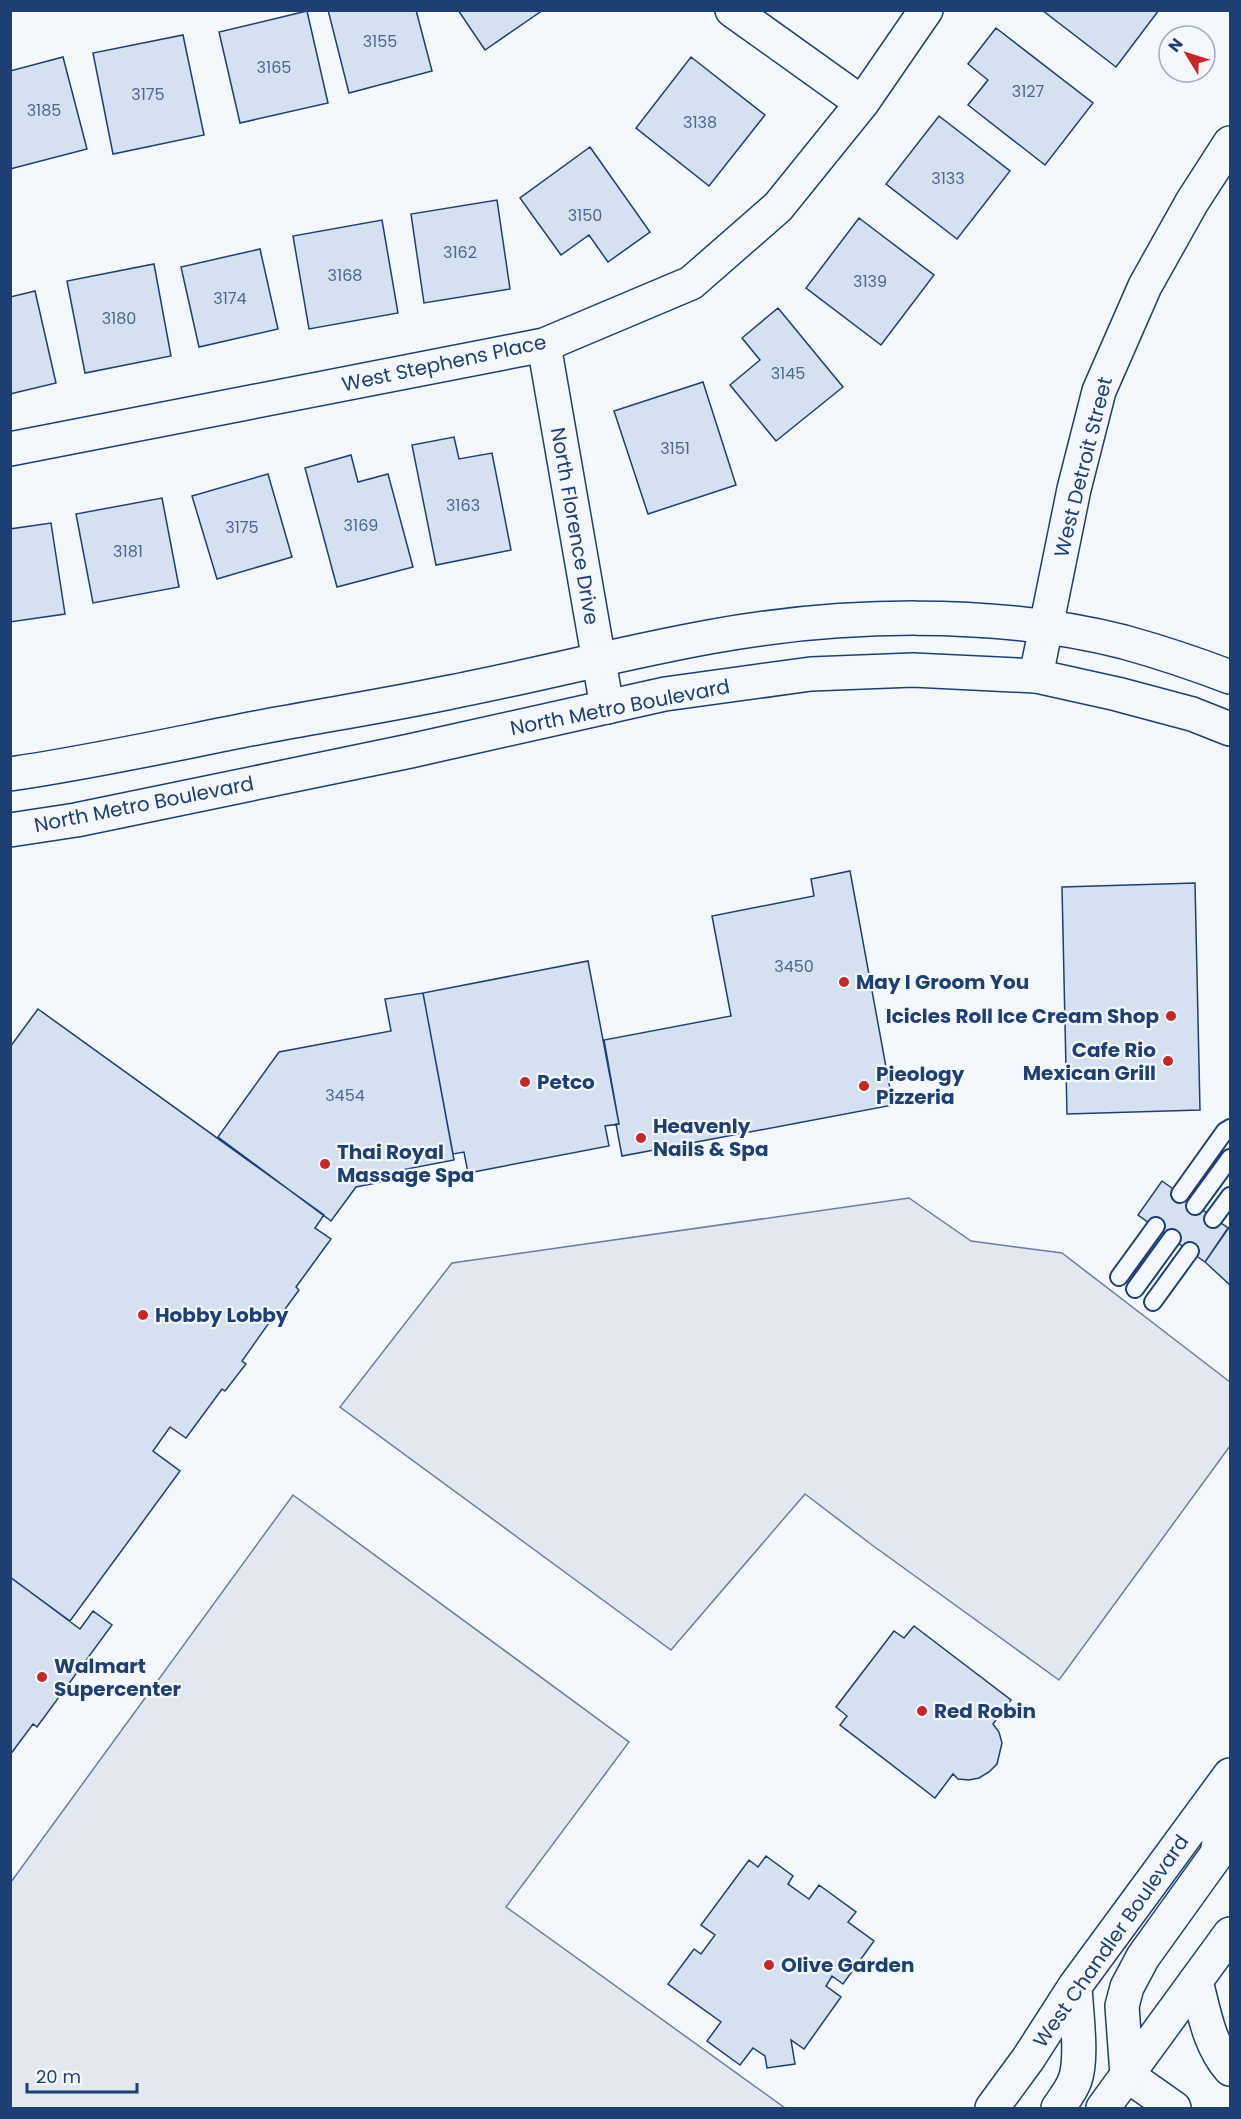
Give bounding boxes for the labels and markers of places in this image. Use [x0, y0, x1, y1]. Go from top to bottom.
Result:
place label: May I Groom You [856, 968, 1029, 996]
marker: May I Groom You [837, 975, 851, 989]
place label: Icicles Roll Ice Cream Shop [886, 1002, 1159, 1030]
marker: Icicles Roll Ice Cream Shop [1164, 1009, 1178, 1023]
place label: Cafe Rio Mexican Grill [1023, 1036, 1156, 1087]
marker: Cafe Rio Mexican Grill [1161, 1054, 1175, 1068]
place label: Pieology Pizzeria [876, 1060, 965, 1111]
place label: Petco [537, 1068, 595, 1096]
marker: Petco [518, 1075, 532, 1089]
marker: Pieology Pizzeria [857, 1079, 871, 1093]
place label: Heavenly Nails & Spa [653, 1112, 768, 1163]
marker: Heavenly Nails & Spa [634, 1131, 648, 1145]
place label: Thai Royal Massage Spa [337, 1138, 474, 1189]
marker: Thai Royal Massage Spa [318, 1157, 332, 1171]
place label: Hobby Lobby [155, 1301, 289, 1329]
marker: Hobby Lobby [136, 1308, 150, 1322]
place label: Walmart Supercenter [54, 1652, 182, 1703]
marker: Walmart Supercenter [35, 1670, 49, 1684]
place label: Red Robin [934, 1697, 1036, 1725]
marker: Red Robin [915, 1704, 929, 1718]
place label: Olive Garden [781, 1951, 914, 1979]
marker: Olive Garden [762, 1958, 776, 1972]

